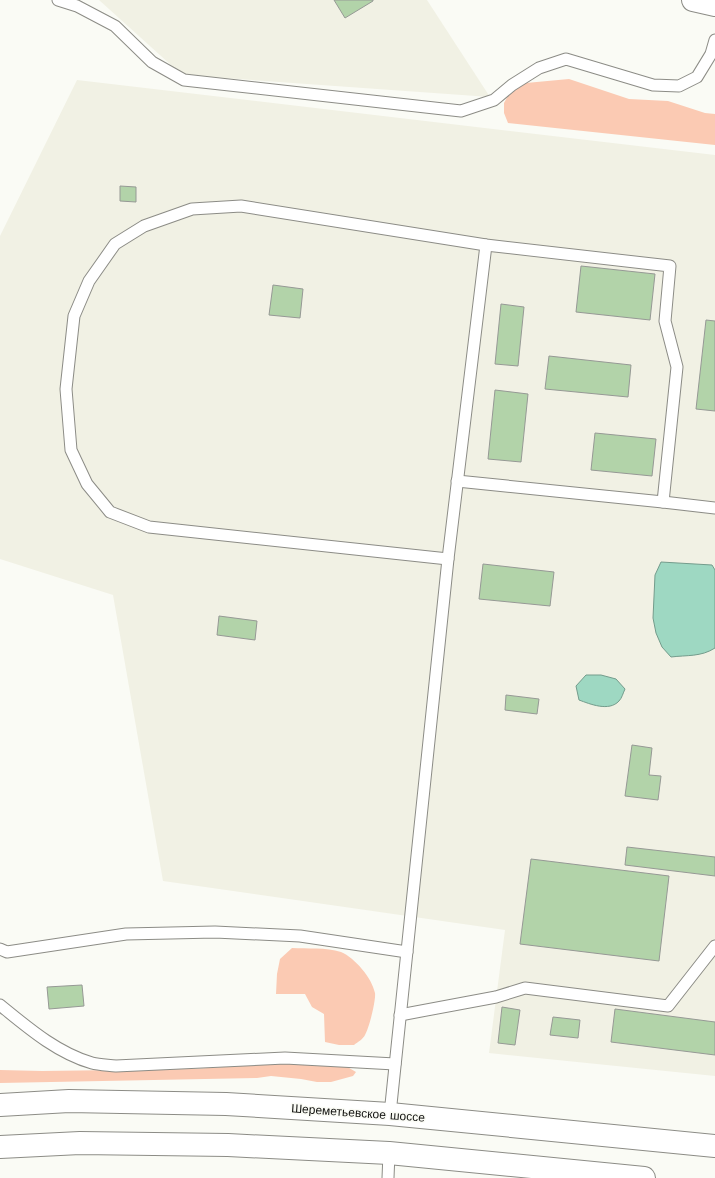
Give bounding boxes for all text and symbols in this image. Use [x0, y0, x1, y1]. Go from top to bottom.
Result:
street label: Шереметьевское шоссе [291, 1101, 426, 1125]

